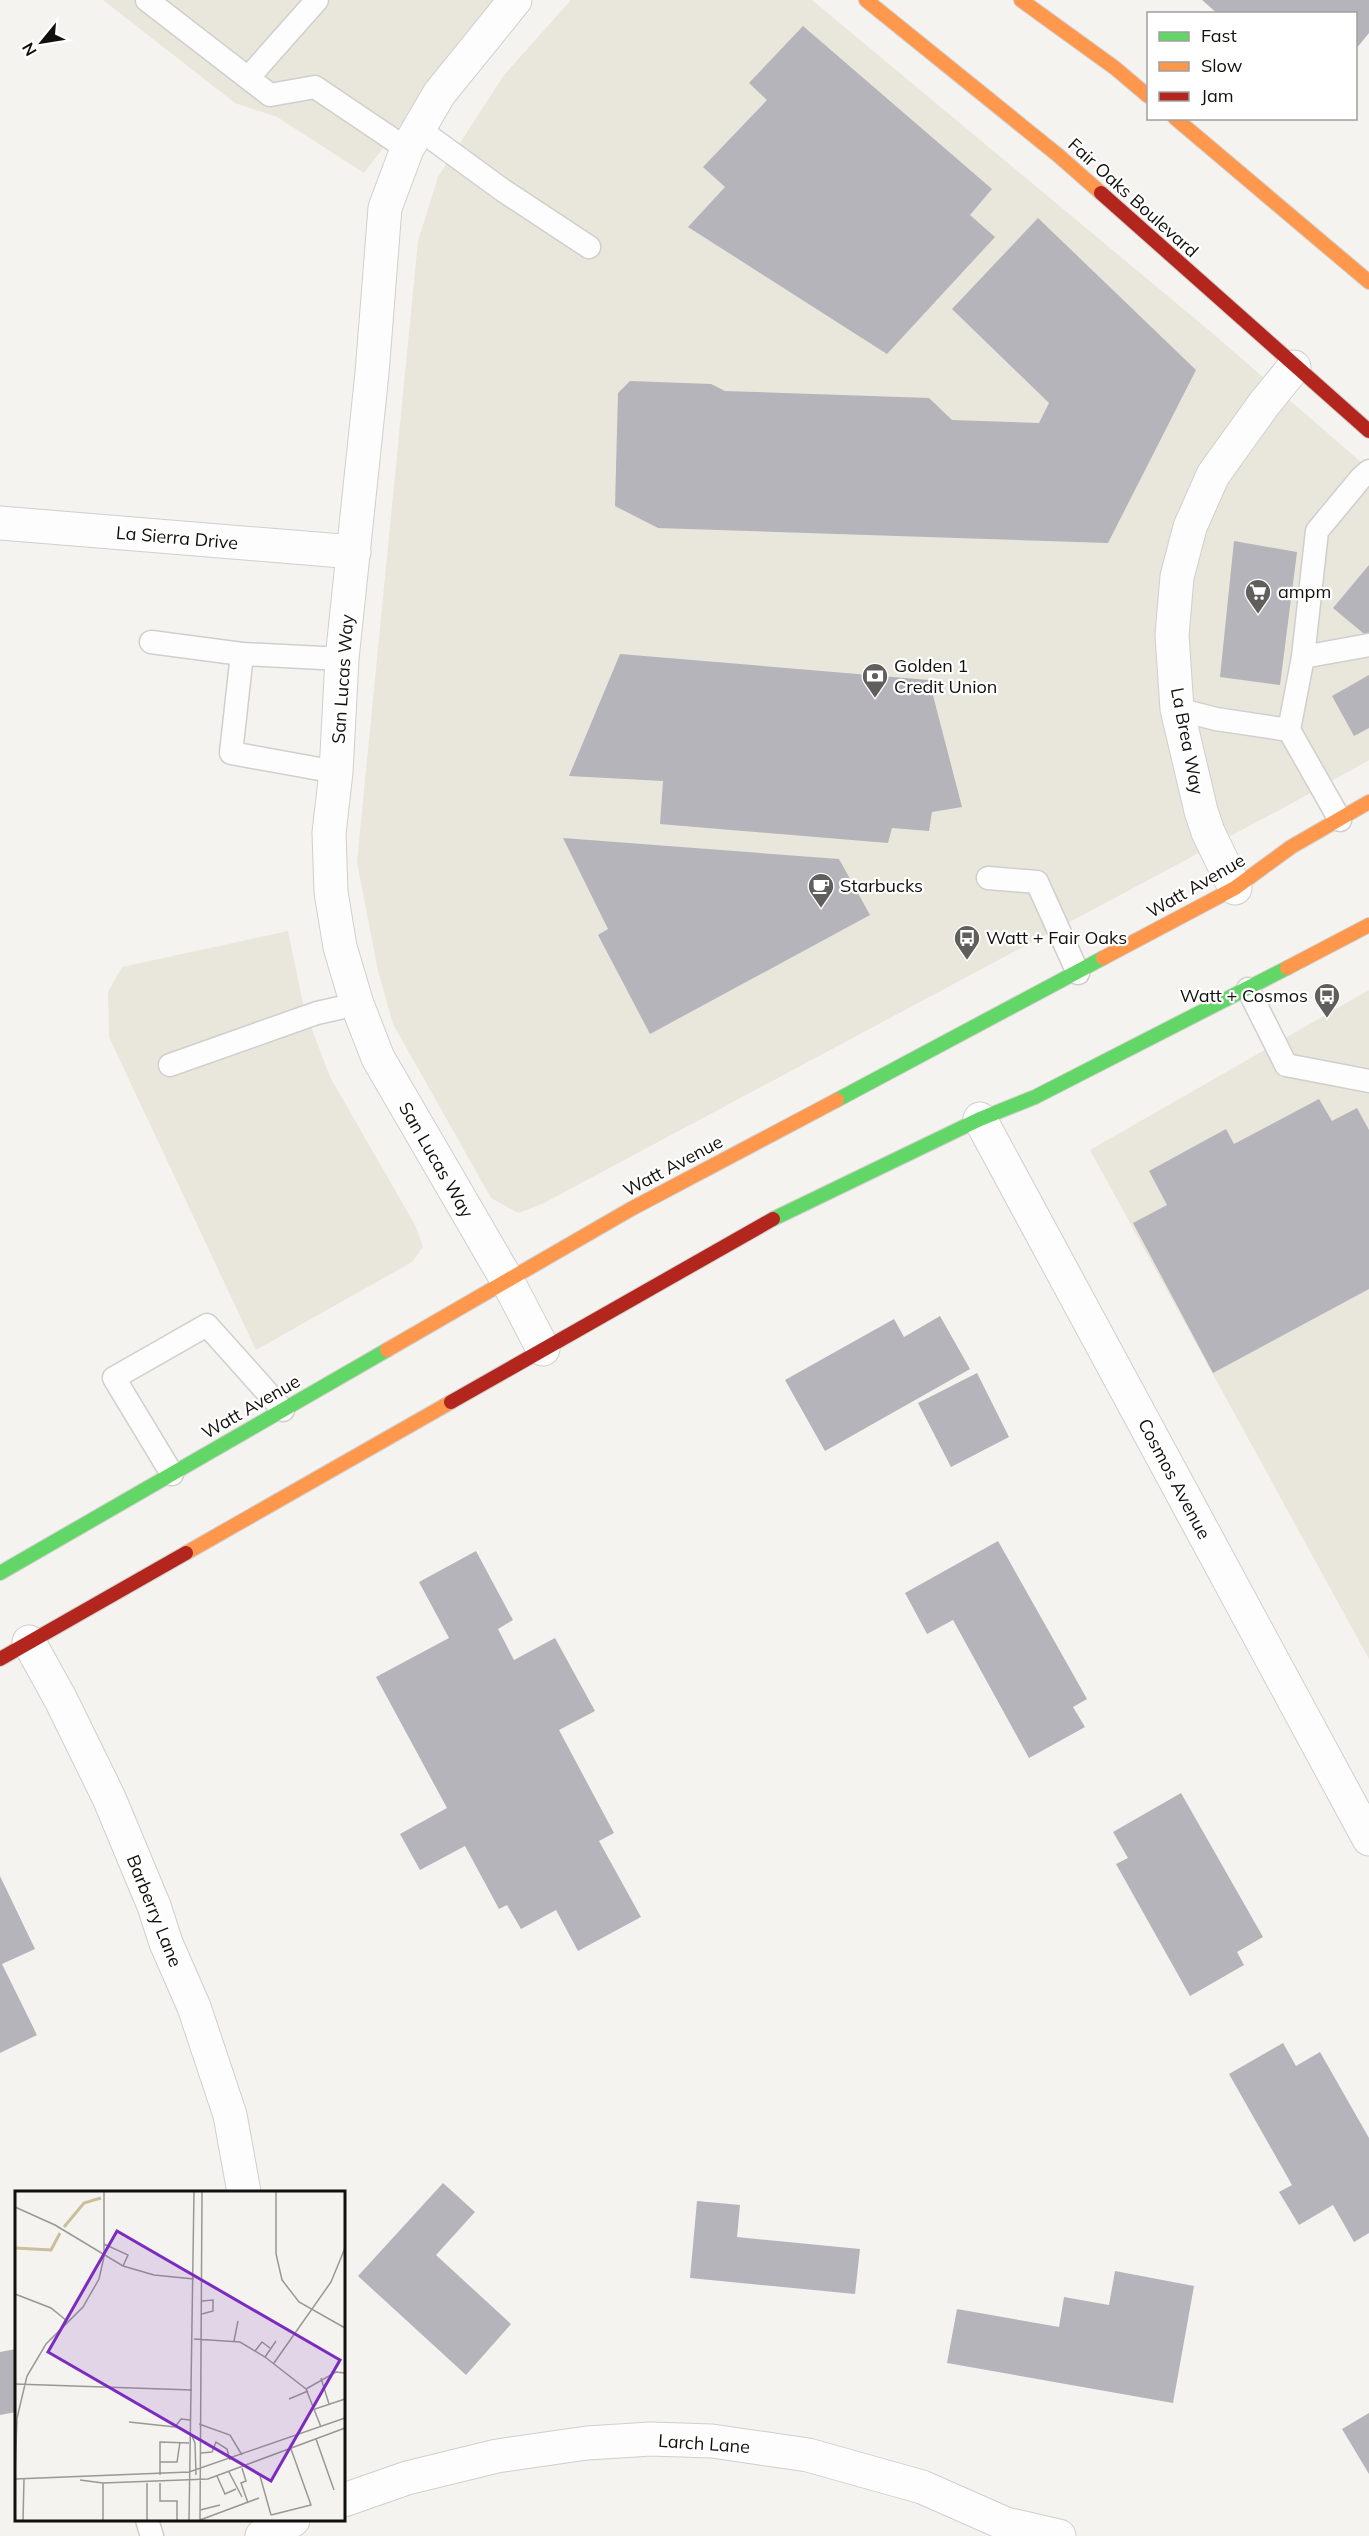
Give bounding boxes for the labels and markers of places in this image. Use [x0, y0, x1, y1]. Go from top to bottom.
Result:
supermarket icon: ampm [1243, 577, 1273, 615]
place label: ampm [1278, 580, 1331, 603]
place label: Golden 1 Credit Union [894, 654, 997, 698]
bank icon: Golden 1 Credit Union [860, 661, 890, 699]
cafe icon: Starbucks [806, 871, 836, 909]
place label: Starbucks [840, 874, 923, 897]
bus stop icon: Watt + Fair Oaks [952, 923, 982, 961]
place label: Watt + Fair Oaks [986, 926, 1127, 949]
bus stop icon: Watt + Cosmos [1312, 981, 1342, 1019]
place label: Watt + Cosmos [1180, 984, 1308, 1007]

